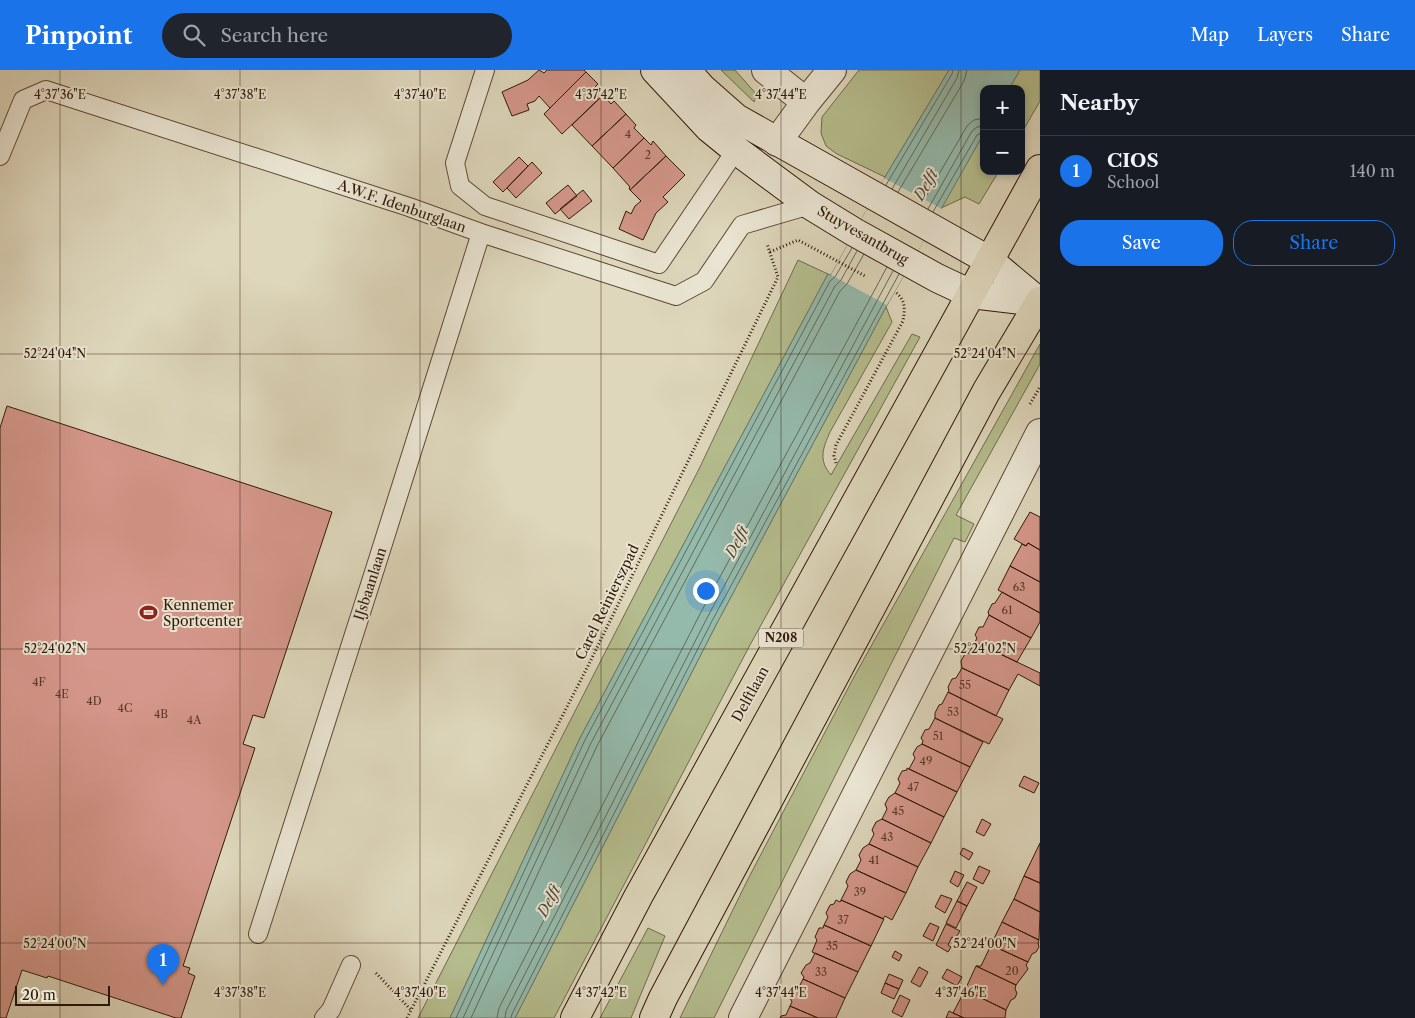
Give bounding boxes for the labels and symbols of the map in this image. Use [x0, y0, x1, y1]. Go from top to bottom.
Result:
text: 4°37'36"E [34, 87, 86, 102]
text: 4°37'38"E [214, 87, 266, 102]
text: 4°37'40"E [394, 87, 446, 102]
text: 4°37'42"E [575, 87, 627, 102]
text: 4°37'44"E [755, 87, 807, 102]
house number: 4 [625, 127, 631, 141]
house number: 2 [645, 148, 651, 162]
water label: Delft [909, 165, 943, 205]
street label: A.W.F. Idenburglaan [335, 175, 469, 236]
street label: Stuyvesantbrug [814, 202, 912, 269]
text: 52°24'04"N [24, 346, 86, 361]
text: 52°24'04"N [954, 346, 1016, 361]
water label: Delft [720, 522, 753, 562]
street label: Carel Reinierszpad [571, 541, 643, 663]
street label: IJsbaanlaan [350, 545, 390, 623]
your location [693, 578, 719, 604]
house number: 63 [1013, 580, 1025, 594]
place label: Kennemer Sportcenter [163, 596, 242, 630]
sports icon: Kennemer Sportcenter [139, 603, 159, 623]
house number: 61 [1001, 603, 1013, 617]
road number: N208 [758, 628, 804, 648]
text: 52°24'02"N [24, 641, 86, 656]
text: 52°24'02"N [954, 641, 1016, 656]
street label: Delftlaan [727, 663, 773, 725]
house number: 4F [32, 675, 46, 689]
house number: 55 [959, 678, 971, 692]
house number: 4E [55, 687, 69, 701]
house number: 4D [86, 694, 102, 708]
house number: 4C [118, 701, 132, 715]
house number: 53 [947, 705, 959, 719]
house number: 4B [154, 707, 168, 721]
house number: 4A [187, 713, 202, 727]
house number: 51 [933, 729, 944, 743]
house number: 49 [920, 754, 932, 768]
house number: 47 [907, 780, 919, 794]
house number: 45 [892, 804, 904, 818]
house number: 43 [881, 830, 893, 844]
house number: 41 [869, 853, 880, 867]
water label: Delft [532, 881, 565, 921]
house number: 39 [854, 885, 866, 899]
house number: 37 [837, 913, 849, 927]
text: 52°24'00"N [23, 936, 87, 951]
text: 52°24'00"N [953, 936, 1017, 951]
house number: 35 [826, 939, 838, 953]
pin: 1 [147, 944, 179, 985]
house number: 20 [1005, 964, 1019, 978]
house number: 33 [815, 965, 827, 979]
scale bar [15, 983, 110, 1006]
text: 4°37'38"E [214, 985, 266, 1000]
text: 4°37'40"E [394, 985, 446, 1000]
text: 4°37'42"E [575, 985, 627, 1000]
text: 4°37'44"E [755, 985, 807, 1000]
text: 4°37'46"E [935, 985, 987, 1000]

